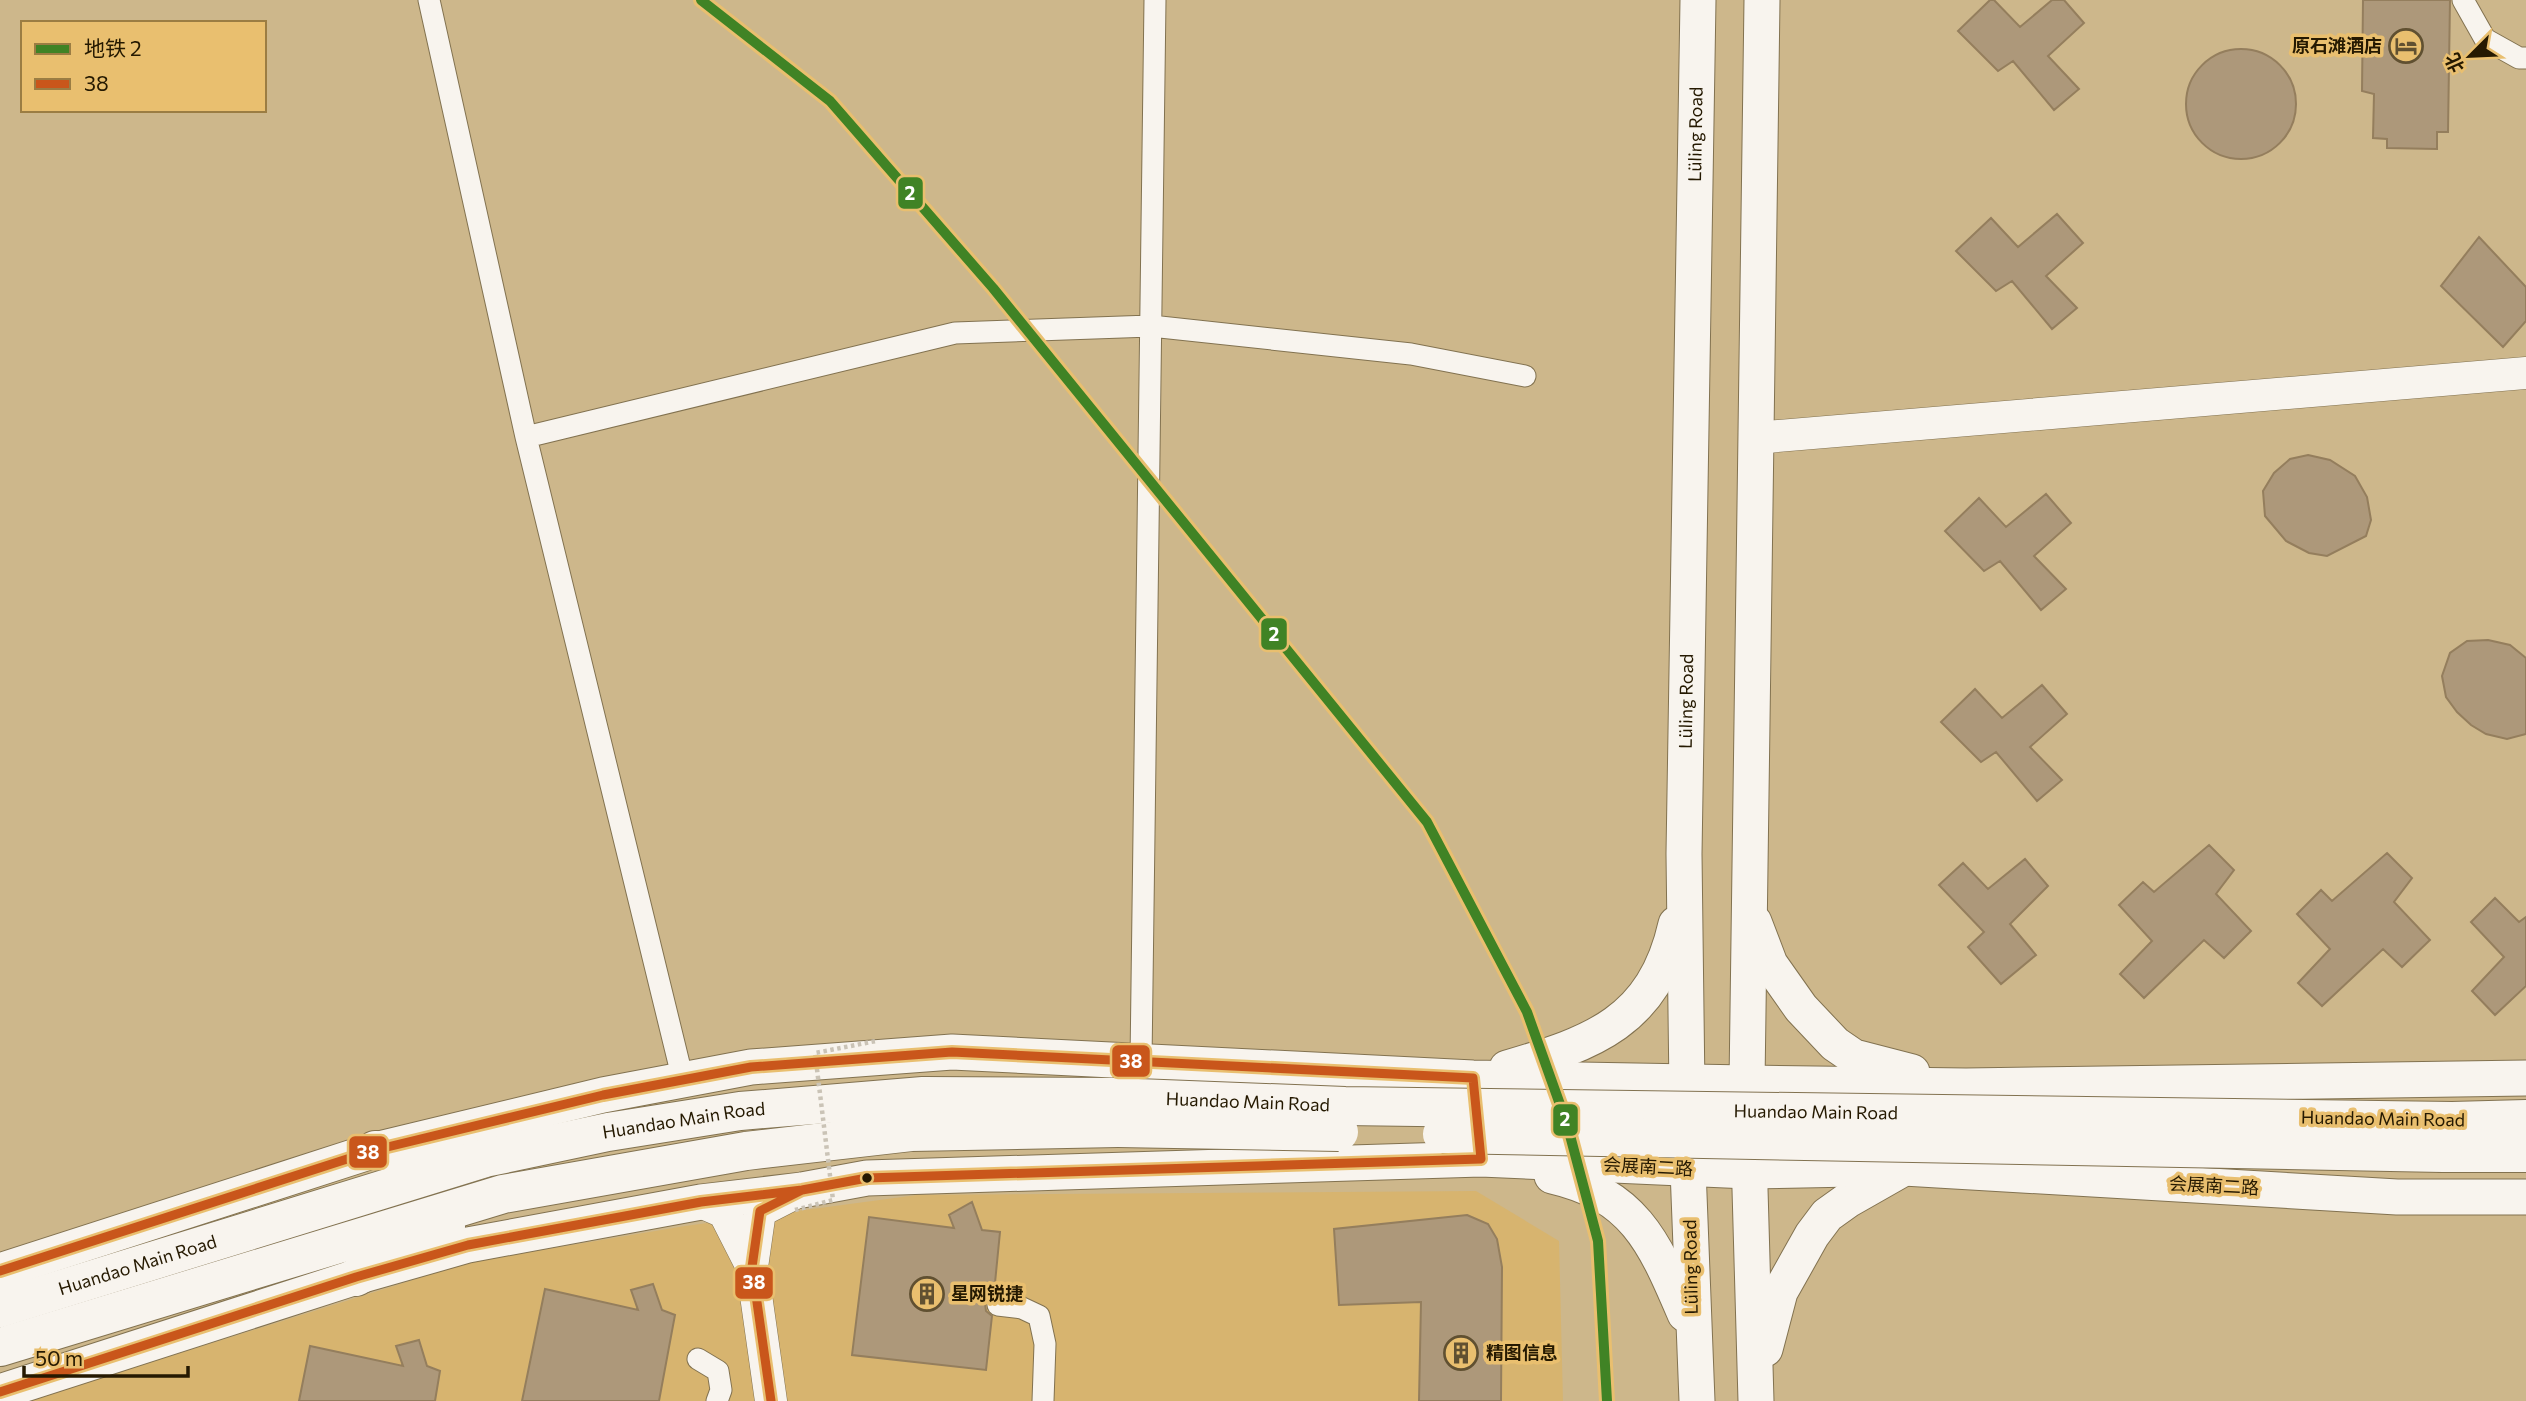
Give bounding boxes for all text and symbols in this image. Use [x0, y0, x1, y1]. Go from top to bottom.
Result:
legend [21, 21, 266, 112]
north arrow [2435, 21, 2505, 91]
hotel icon: 原石滩酒店 [2387, 27, 2425, 65]
place label: 原石滩酒店 [2292, 34, 2382, 56]
text: 地铁 2 [84, 35, 142, 60]
text: 北 [2440, 50, 2468, 76]
text: 38 [84, 70, 109, 95]
street label: Lüling Road [1683, 86, 1707, 182]
line badge: 2 [897, 176, 924, 210]
text: 2 [905, 181, 915, 204]
line badge: 2 [1260, 617, 1288, 651]
text: 2 [1269, 622, 1279, 645]
street label: Lüling Road [1674, 653, 1697, 749]
line badge: 38 [1111, 1044, 1151, 1078]
text: 38 [1120, 1049, 1142, 1072]
street label: Huandao Main Road [1165, 1087, 1330, 1115]
street label: Huandao Main Road [601, 1097, 766, 1143]
street label: Huandao Main Road [1733, 1099, 1898, 1123]
line badge: 2 [1552, 1103, 1579, 1137]
street label: Huandao Main Road [2301, 1106, 2465, 1130]
text: 2 [1560, 1107, 1570, 1130]
line badge: 38 [348, 1135, 388, 1169]
text: 38 [357, 1140, 379, 1163]
street label: 会展南二路 [1603, 1153, 1694, 1179]
unlabelled marker [860, 1171, 874, 1185]
street label: 会展南二路 [2169, 1172, 2260, 1198]
street label: Lüling Road [1678, 1219, 1702, 1315]
street label: Huandao Main Road [56, 1230, 219, 1299]
line badge: 38 [734, 1266, 774, 1300]
text: 38 [743, 1270, 765, 1293]
building icon: 星网锐捷 [908, 1275, 946, 1313]
place label: 星网锐捷 [951, 1282, 1023, 1304]
scale bar [24, 1334, 189, 1378]
building icon: 精图信息 [1442, 1334, 1480, 1372]
place label: 精图信息 [1486, 1341, 1558, 1363]
text: 50 m [35, 1345, 83, 1370]

